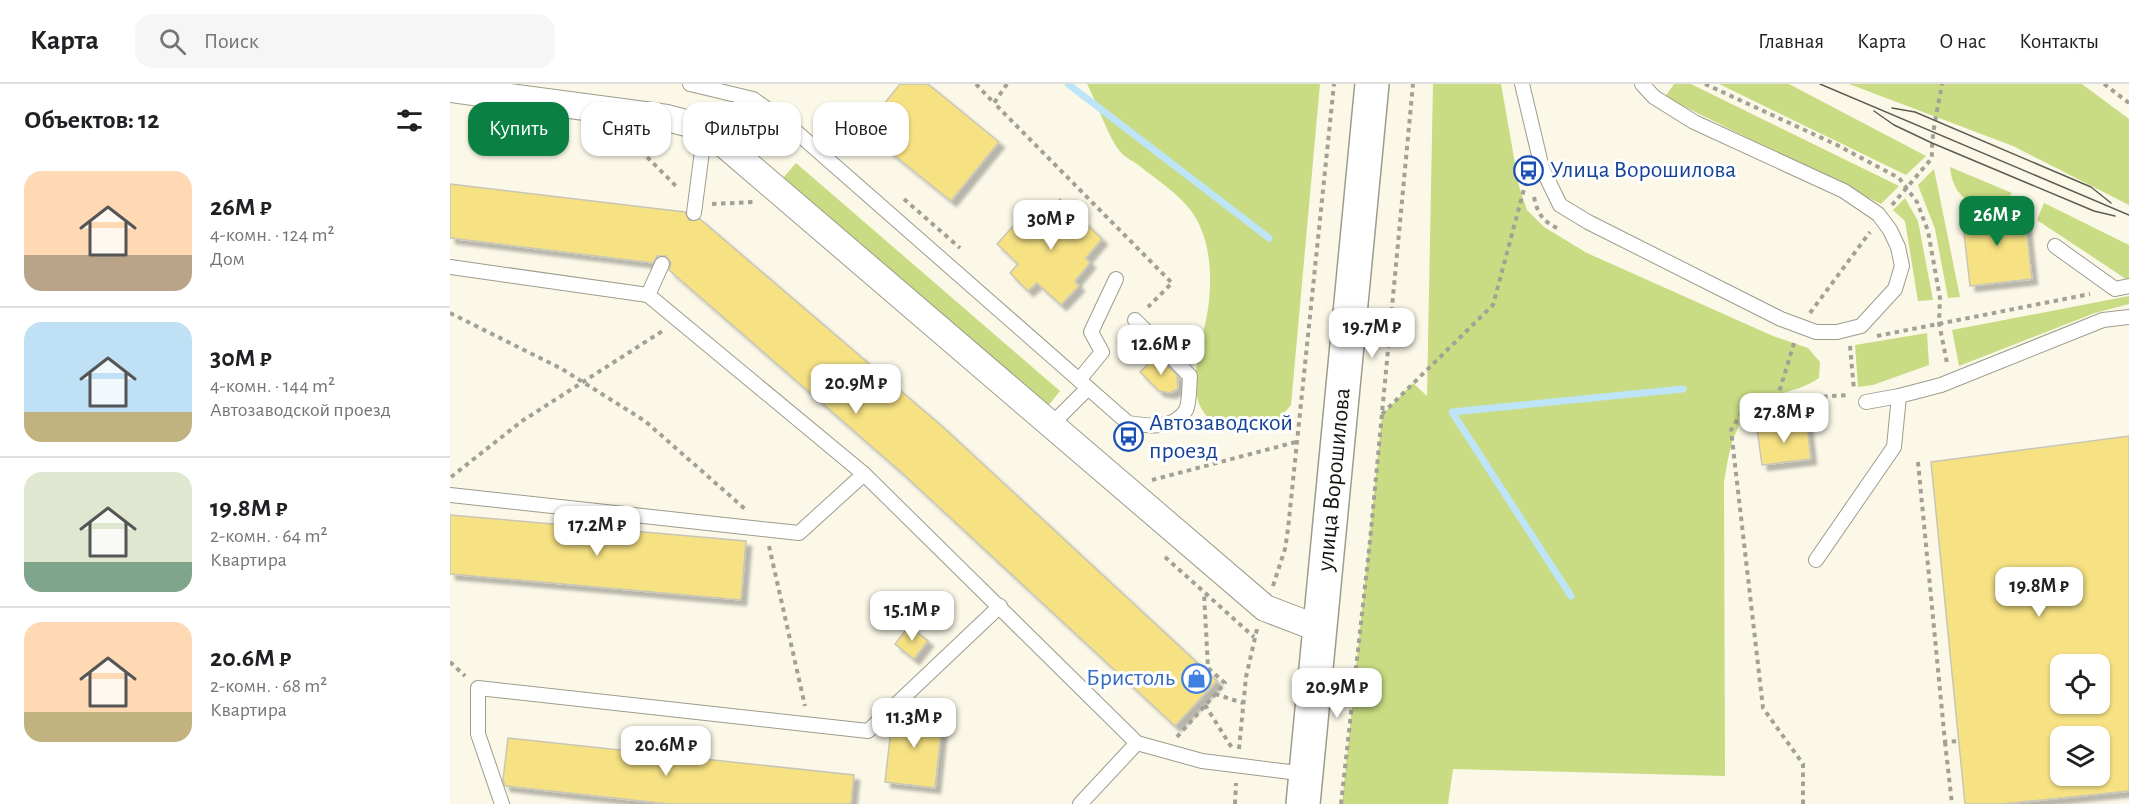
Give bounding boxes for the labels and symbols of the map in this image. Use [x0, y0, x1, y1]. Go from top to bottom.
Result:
bus stop icon: Улица Ворошилова [1513, 154, 1545, 186]
place label: Улица Ворошилова [1550, 158, 1736, 182]
pin: 26M ₽ [1955, 196, 2039, 247]
pin: 30M ₽ [1009, 200, 1093, 251]
pin: 19.7M ₽ [1317, 308, 1427, 359]
pin: 12.6M ₽ [1106, 325, 1216, 376]
pin: 20.9M ₽ [801, 364, 911, 415]
street label: улица Ворошилова [1313, 387, 1355, 573]
pin: 27.8M ₽ [1729, 393, 1839, 444]
place label: Автозаводской проезд [1149, 411, 1293, 463]
bus stop icon: Автозаводской проезд [1112, 421, 1144, 453]
pin: 17.2M ₽ [542, 506, 652, 557]
pin: 19.8M ₽ [1984, 567, 2094, 618]
pin: 15.1M ₽ [857, 591, 967, 642]
shop icon: Бристоль [1180, 662, 1212, 694]
place label: Бристоль [1086, 666, 1175, 690]
pin: 20.9M ₽ [1282, 668, 1392, 719]
pin: 11.3M ₽ [859, 698, 969, 749]
pin: 20.6M ₽ [611, 726, 721, 777]

